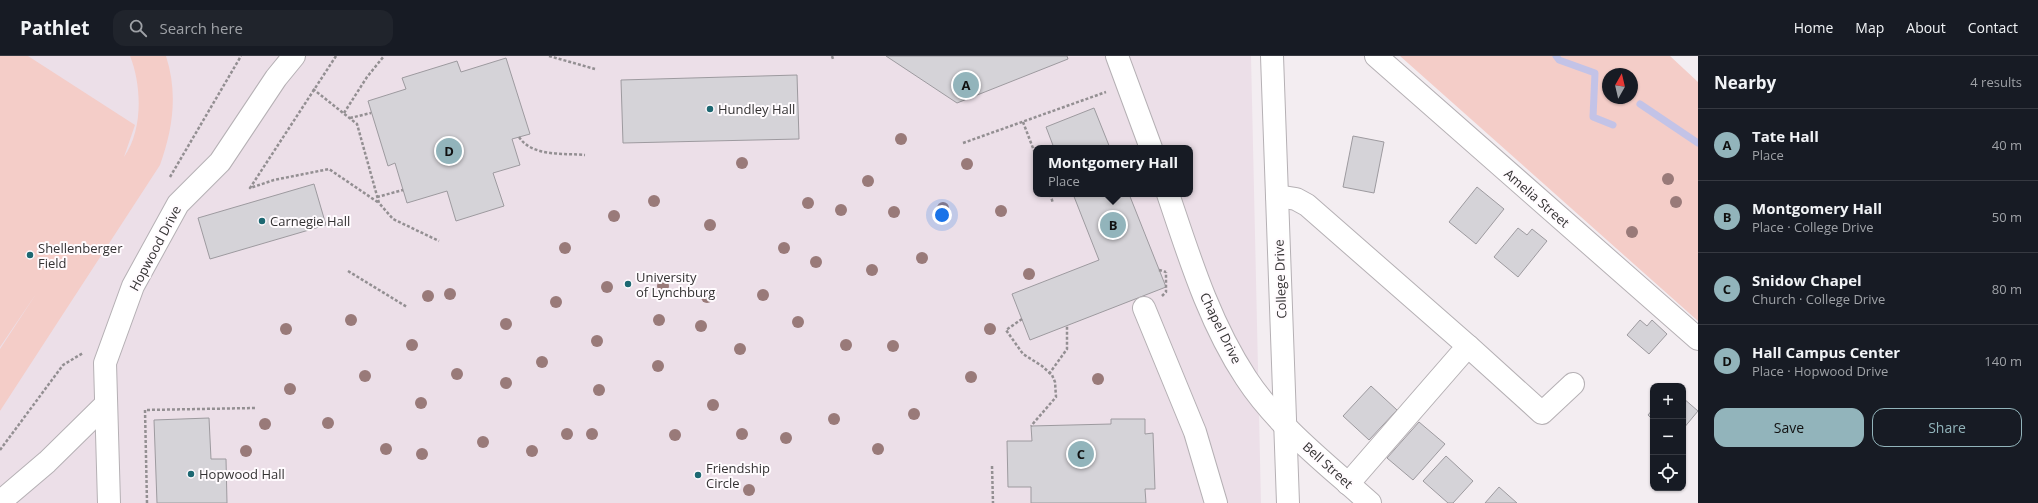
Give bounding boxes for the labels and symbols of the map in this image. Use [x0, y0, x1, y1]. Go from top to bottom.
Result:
north arrow [1602, 68, 1638, 104]
pin: A [953, 70, 979, 100]
place label: Hundley Hall [718, 100, 795, 118]
marker: Hundley Hall [705, 104, 715, 114]
pin: D [436, 136, 462, 166]
street label: Amelia Street [1501, 165, 1574, 232]
street label: Hopwood Drive [125, 202, 185, 294]
your location [932, 205, 952, 225]
pin: B [1100, 210, 1126, 240]
place label: Carnegie Hall [270, 212, 350, 230]
marker: Carnegie Hall [257, 216, 267, 226]
place label: Shellenberger Field [38, 239, 123, 272]
street label: College Drive [1270, 239, 1290, 319]
marker: Shellenberger Field [25, 250, 35, 260]
place label: University of Lynchburg [636, 268, 715, 301]
marker: University of Lynchburg [623, 279, 633, 289]
street label: Chapel Drive [1196, 289, 1246, 367]
street label: Bell Street [1299, 438, 1357, 493]
pin: C [1068, 439, 1094, 469]
place label: Friendship Circle [706, 459, 770, 492]
place label: Hopwood Hall [199, 465, 285, 483]
marker: Hopwood Hall [186, 469, 196, 479]
marker: Friendship Circle [693, 470, 703, 480]

